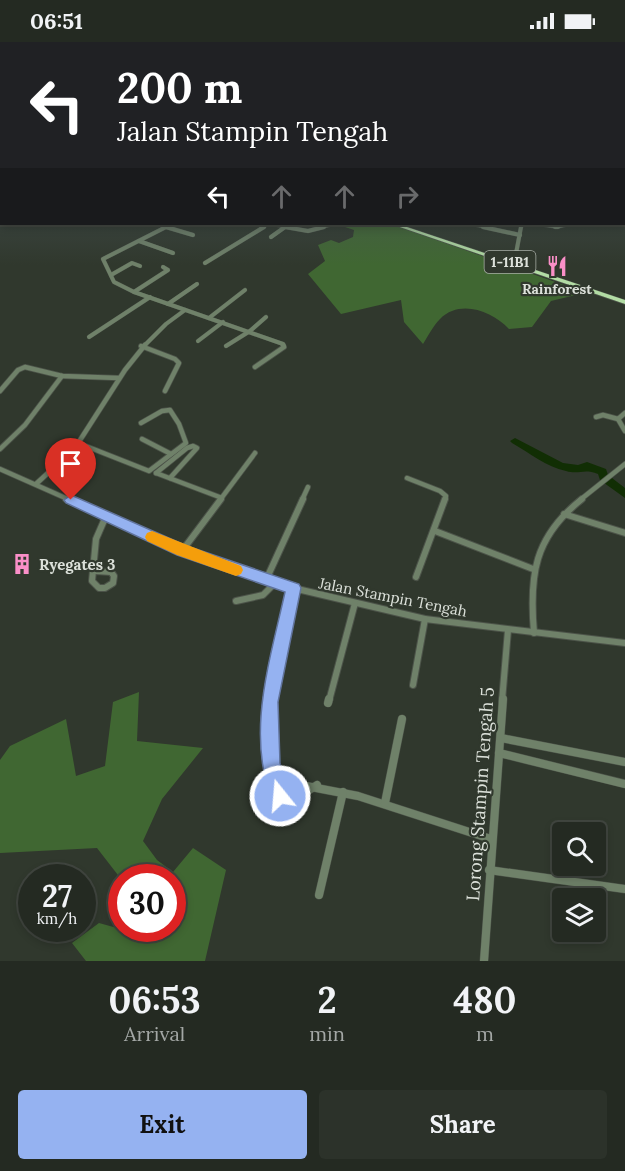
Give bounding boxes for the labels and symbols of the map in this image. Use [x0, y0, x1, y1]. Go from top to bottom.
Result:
road number: 1-11B1 [484, 251, 536, 273]
restaurant icon: Rainforest [545, 254, 569, 278]
place label: Rainforest [522, 280, 592, 298]
pin [45, 438, 96, 500]
building icon: Ryegates 3 [10, 552, 34, 576]
place label: Ryegates 3 [39, 555, 115, 574]
street label: Jalan Stampin Tengah [316, 573, 469, 621]
street label: Lorong Stampin Tengah 5 [461, 686, 499, 902]
position arrow [248, 764, 312, 828]
speed limit sign: 30 [108, 864, 186, 942]

